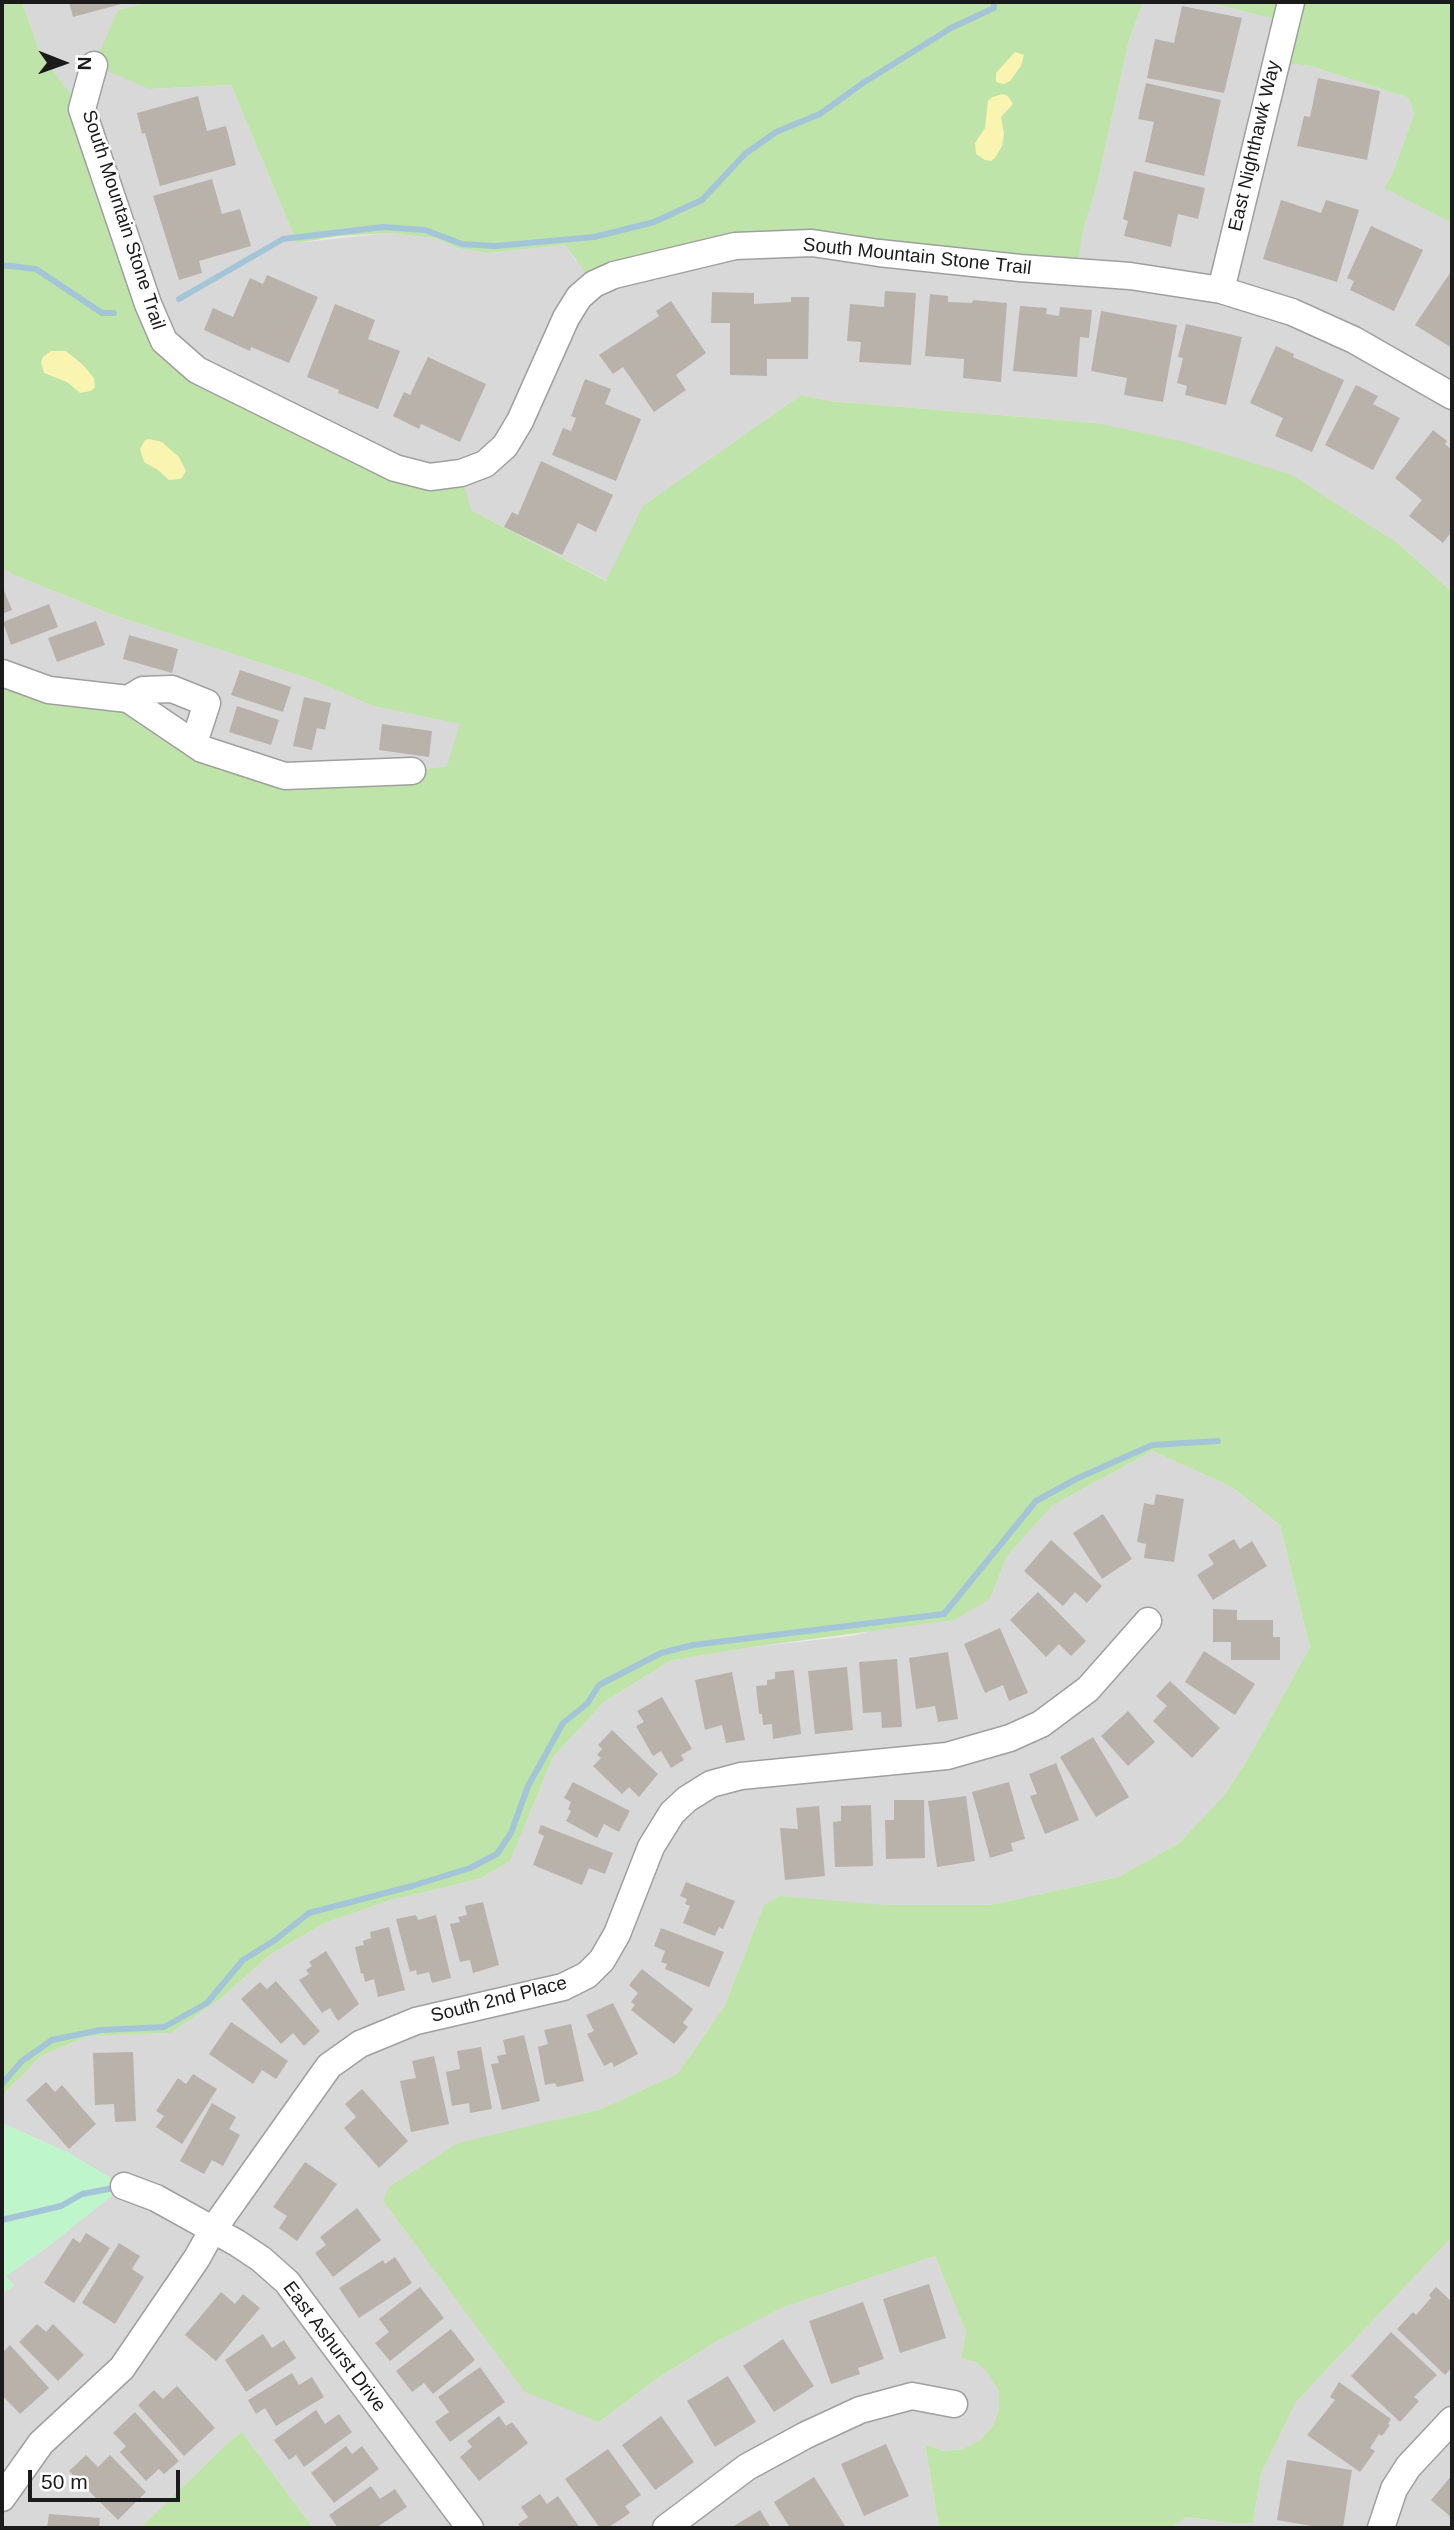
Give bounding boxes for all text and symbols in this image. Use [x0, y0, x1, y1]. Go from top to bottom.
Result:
north arrow [28, 28, 98, 98]
text: N [74, 56, 95, 70]
street label: East Nighthawk Way [1224, 58, 1286, 234]
street label: South Mountain Stone Trail [77, 107, 169, 333]
street label: South Mountain Stone Trail [802, 234, 1032, 280]
street label: South 2nd Place [429, 1972, 569, 2028]
street label: East Ashurst Drive [278, 2277, 390, 2417]
scale bar [32, 2456, 184, 2500]
text: 50 m [41, 2470, 88, 2493]

